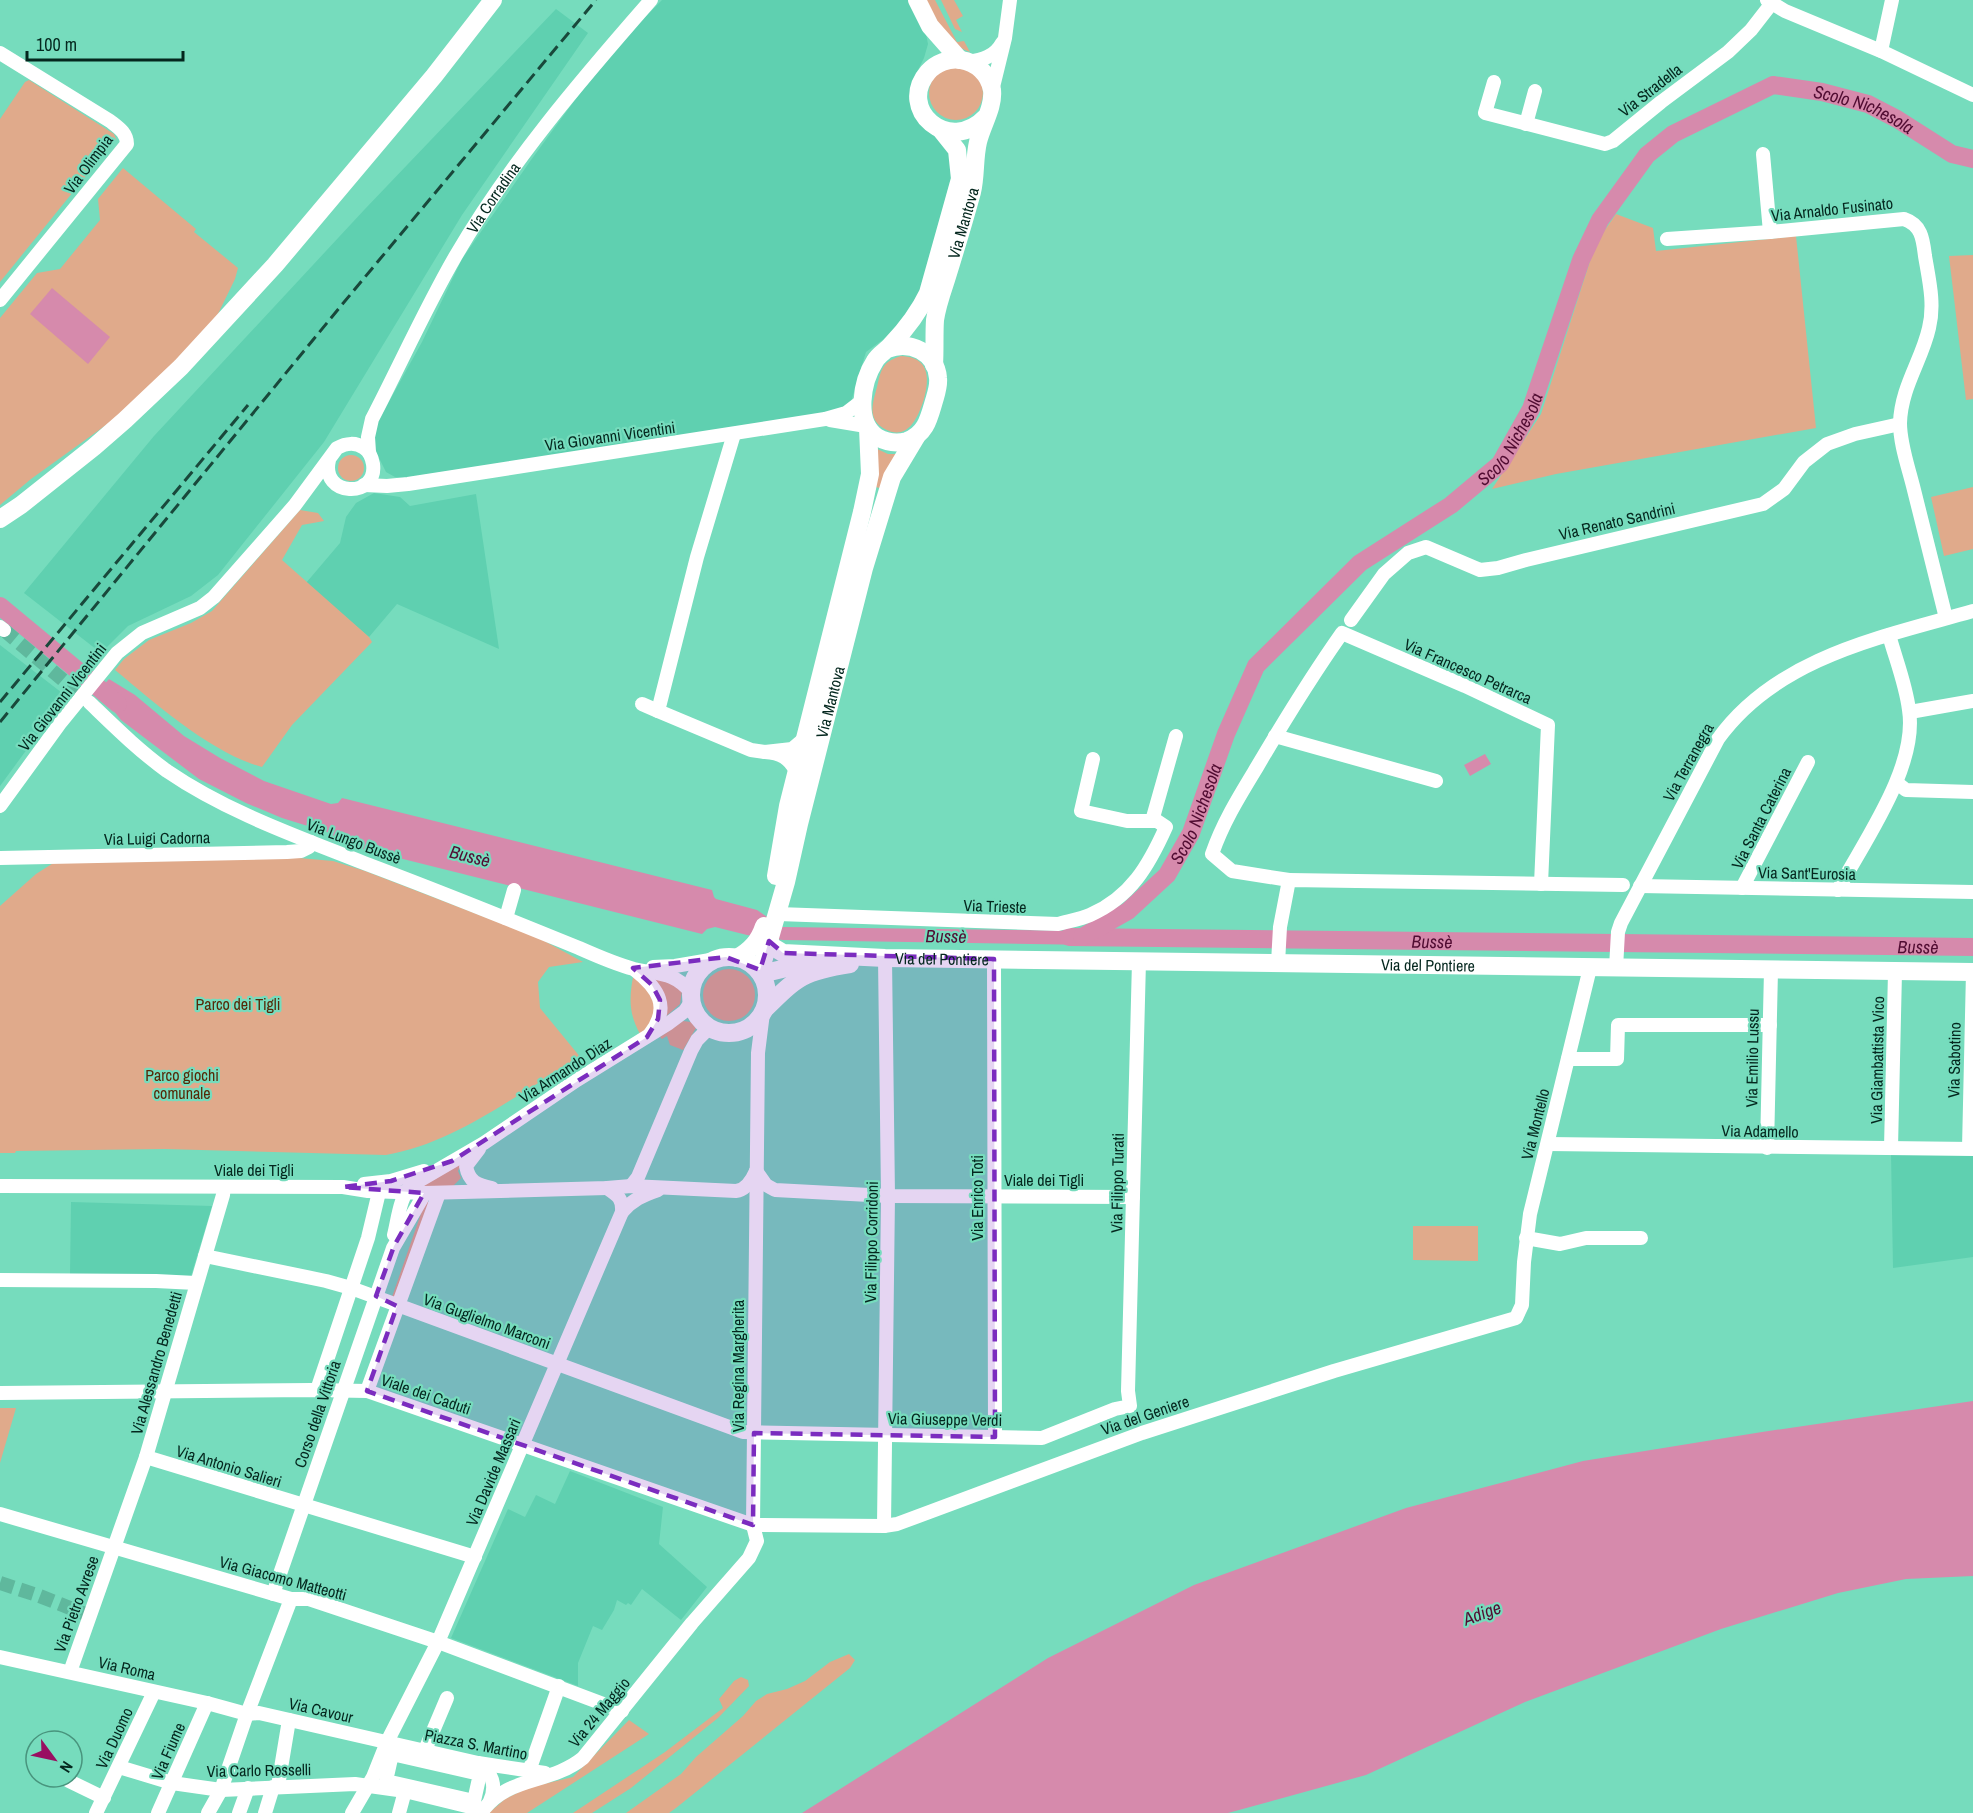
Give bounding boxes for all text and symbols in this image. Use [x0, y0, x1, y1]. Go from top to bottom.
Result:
scale bar [27, 24, 183, 62]
text: 100 m [36, 32, 77, 57]
street label: Via Stradella [1614, 58, 1687, 122]
water label: Scolo Nichesola [1812, 78, 1919, 139]
street label: Via Olimpia [58, 129, 118, 198]
street label: Via Corradina [461, 157, 525, 237]
street label: Via Mantova [942, 184, 984, 262]
street label: Via Arnaldo Fusinato [1770, 192, 1894, 226]
water label: Scolo Nichesola [1471, 389, 1548, 491]
street label: Via Giovanni Vicentini [543, 416, 677, 456]
street label: Via Renato Sandrini [1557, 497, 1677, 545]
street label: Via Francesco Petrarca [1401, 633, 1536, 709]
street label: Via Giovanni Vicentini [13, 638, 111, 756]
street label: Via Mantova [810, 663, 850, 740]
street label: Via Terranegra [1657, 718, 1719, 805]
water label: Scolo Nichesola [1163, 760, 1227, 868]
street label: Via Santa Caterina [1726, 763, 1796, 873]
street label: Via Lungo Bussè [304, 813, 404, 869]
street label: Via Luigi Cadorna [104, 826, 211, 850]
water label: Bussè [447, 839, 493, 873]
street label: Via Sant'Eurosia [1758, 861, 1857, 885]
street label: Via Trieste [963, 894, 1027, 918]
water label: Bussè [925, 923, 967, 949]
water label: Bussè [1411, 928, 1453, 954]
water label: Bussè [1897, 934, 1939, 959]
street label: Via del Pontiere [895, 947, 989, 970]
street label: Via del Pontiere [1381, 953, 1475, 977]
park label: Parco dei Tigli [196, 993, 280, 1015]
street label: Via Giambattista Vico [1865, 996, 1889, 1124]
street label: Via Emilio Lussu [1740, 1008, 1764, 1108]
street label: Via Sabotino [1942, 1022, 1966, 1098]
street label: Via Armando Diaz [514, 1032, 616, 1108]
park label: Parco giochi comunale [145, 1064, 219, 1104]
street label: Via Montello [1516, 1086, 1554, 1162]
street label: Via Adamello [1721, 1119, 1799, 1143]
street label: Via Filippo Turati [1105, 1133, 1129, 1233]
street label: Via Enrico Toti [966, 1155, 988, 1241]
street label: Viale dei Tigli [214, 1159, 294, 1181]
street label: Viale dei Tigli [1004, 1169, 1084, 1191]
street label: Via Filippo Corridoni [859, 1181, 883, 1303]
street label: Via Guglielmo Marconi [420, 1288, 554, 1354]
street label: Via Alessandro Benedetti [125, 1289, 187, 1437]
street label: Via Regina Margherita [727, 1299, 749, 1432]
street label: Corso della Vittoria [288, 1357, 346, 1471]
street label: Viale dei Caduti [378, 1368, 474, 1420]
street label: Via del Geniere [1098, 1390, 1192, 1440]
street label: Via Giuseppe Verdi [888, 1407, 1002, 1431]
street label: Via Davide Massari [460, 1415, 526, 1529]
street label: Via Antonio Salieri [174, 1440, 284, 1492]
street label: Via Giacomo Matteotti [217, 1550, 349, 1606]
street label: Via Pietro Avrese [48, 1552, 104, 1656]
water label: Adige [1459, 1595, 1504, 1632]
street label: Via Roma [96, 1651, 158, 1685]
street label: Via 24 Maggio [563, 1672, 635, 1752]
street label: Via Cavour [287, 1692, 356, 1728]
street label: Via Duomo [90, 1704, 138, 1772]
street label: Via Fiume [146, 1719, 190, 1783]
street label: Piazza S. Martino [423, 1723, 529, 1765]
north arrow [24, 1729, 84, 1789]
text: N [55, 1757, 78, 1777]
street label: Via Carlo Rosselli [206, 1758, 312, 1782]

